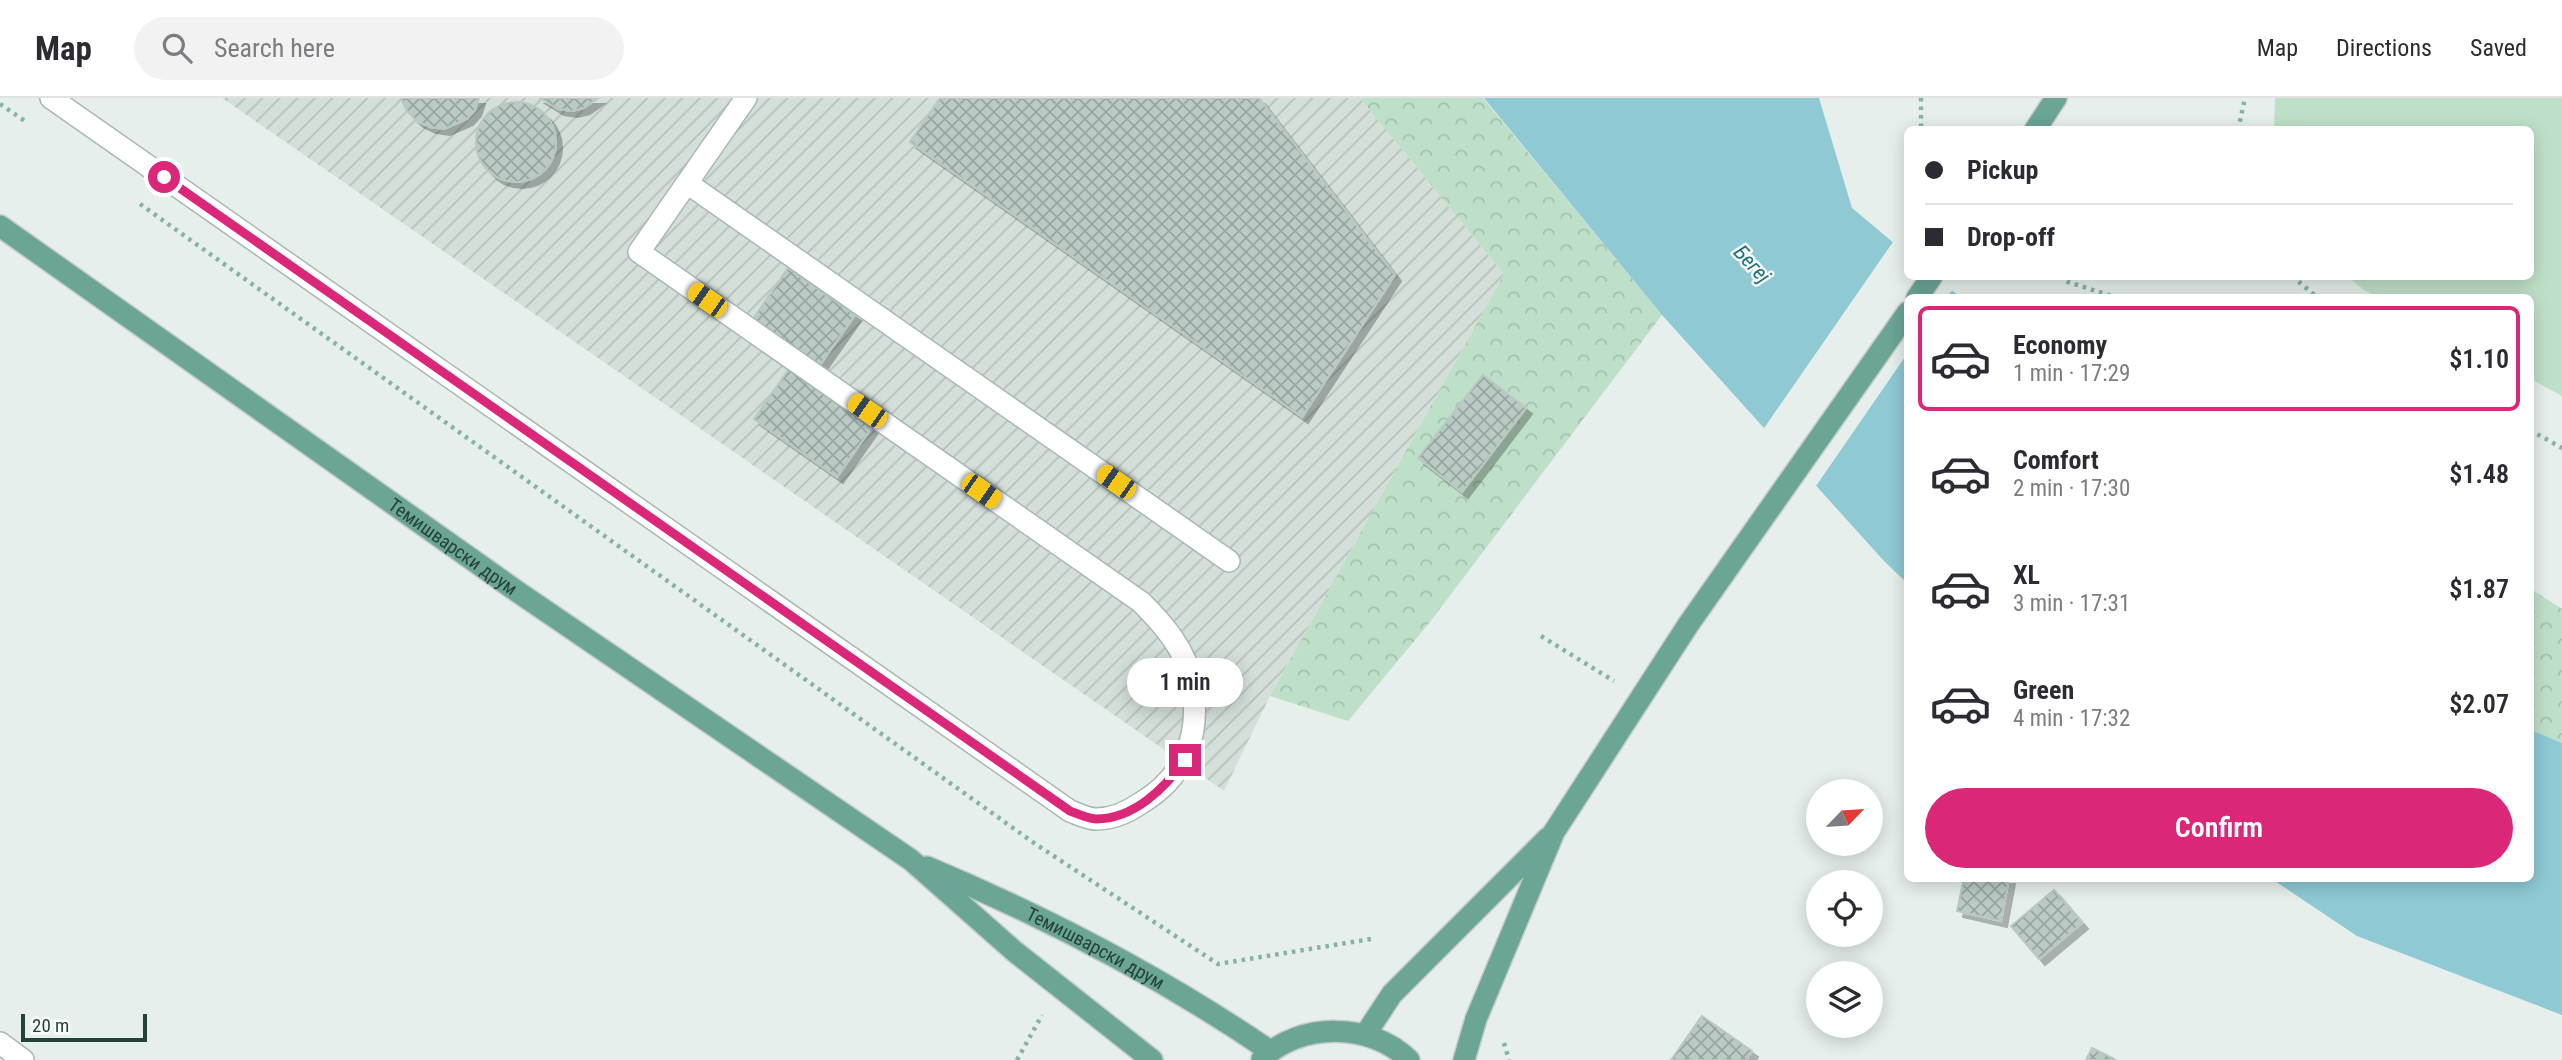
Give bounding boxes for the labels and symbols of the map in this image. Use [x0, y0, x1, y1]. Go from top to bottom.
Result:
route start [148, 161, 180, 193]
water label: Бегеј [1729, 240, 1776, 288]
car [684, 279, 731, 321]
car [844, 390, 891, 432]
car [1093, 461, 1140, 503]
car [958, 470, 1005, 512]
street label: Темишварски друм [384, 493, 522, 600]
callout: 1 min [1127, 658, 1243, 708]
route end [1169, 744, 1201, 776]
north arrow [1806, 779, 1883, 856]
street label: Темишварски друм [1023, 902, 1169, 994]
scale bar [21, 1011, 147, 1043]

